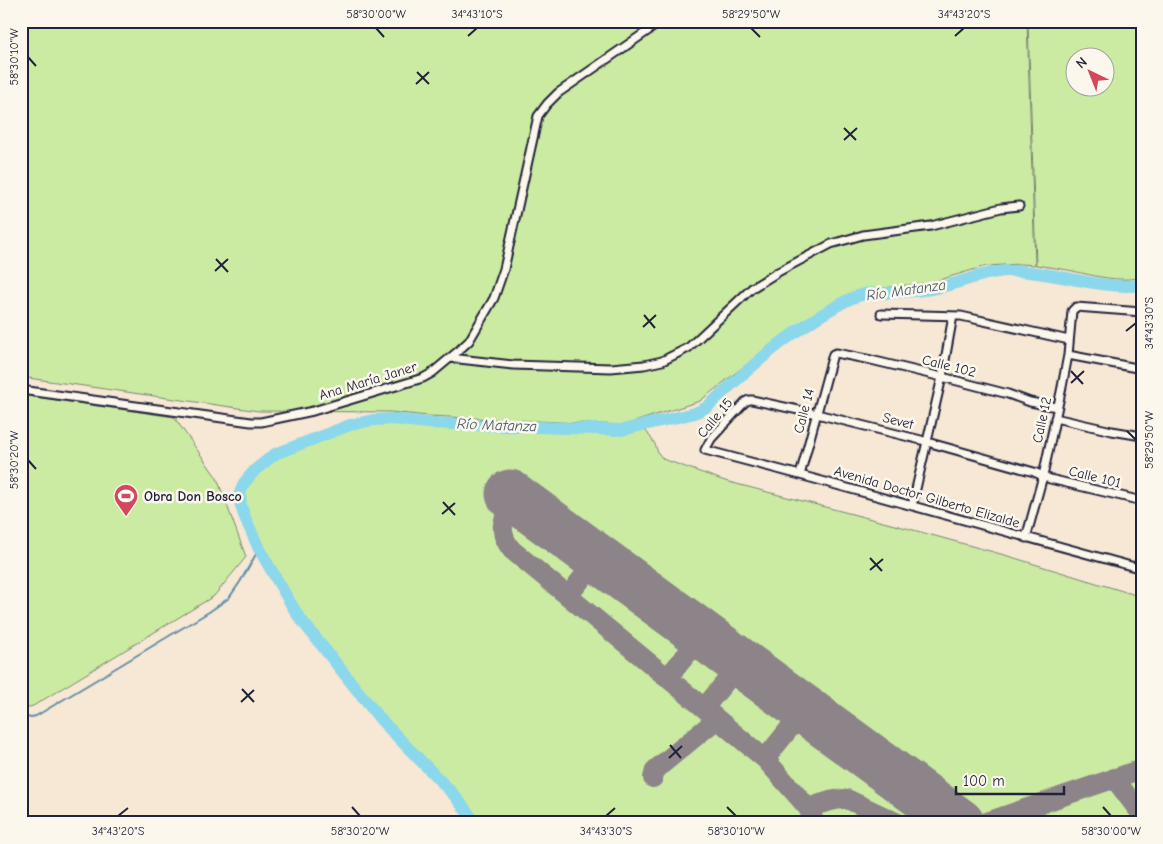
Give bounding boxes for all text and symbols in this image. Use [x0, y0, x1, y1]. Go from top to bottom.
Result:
text: 58°30'00"W [346, 7, 406, 21]
text: 34°43'10"S [451, 7, 503, 21]
text: 58°29'50"W [722, 7, 781, 21]
text: 34°43'20"S [938, 7, 991, 21]
text: 58°30'10"W [7, 28, 21, 86]
north arrow [1066, 48, 1116, 98]
text: N [1072, 54, 1091, 72]
water label: Río Matanza [865, 275, 947, 304]
text: 34°43'30"S [1142, 296, 1156, 349]
street label: Calle 102 [920, 351, 978, 381]
street label: Ana María Janer [317, 358, 419, 404]
street label: Calle 14 [790, 386, 818, 435]
street label: Calle 15 [693, 395, 737, 441]
street label: Calle 12 [1029, 395, 1055, 445]
street label: Sevet [881, 409, 916, 433]
text: 58°29'50"W [1142, 410, 1156, 469]
water label: Río Matanza [457, 415, 538, 435]
text: 58°30'20"W [7, 430, 21, 489]
street label: Avenida Doctor Gilberto Elizalde [832, 462, 1022, 532]
street label: Calle 101 [1067, 462, 1123, 492]
sports icon: Obra Don Bosco [113, 483, 139, 517]
place label: Obra Don Bosco [144, 488, 242, 505]
scale bar [956, 764, 1063, 796]
text: 100 m [963, 772, 1005, 790]
text: 34°43'20"S [92, 824, 145, 838]
text: 58°30'20"W [331, 824, 390, 838]
text: 34°43'30"S [580, 824, 633, 838]
text: 58°30'10"W [707, 824, 765, 838]
text: 58°30'00"W [1081, 824, 1141, 838]

